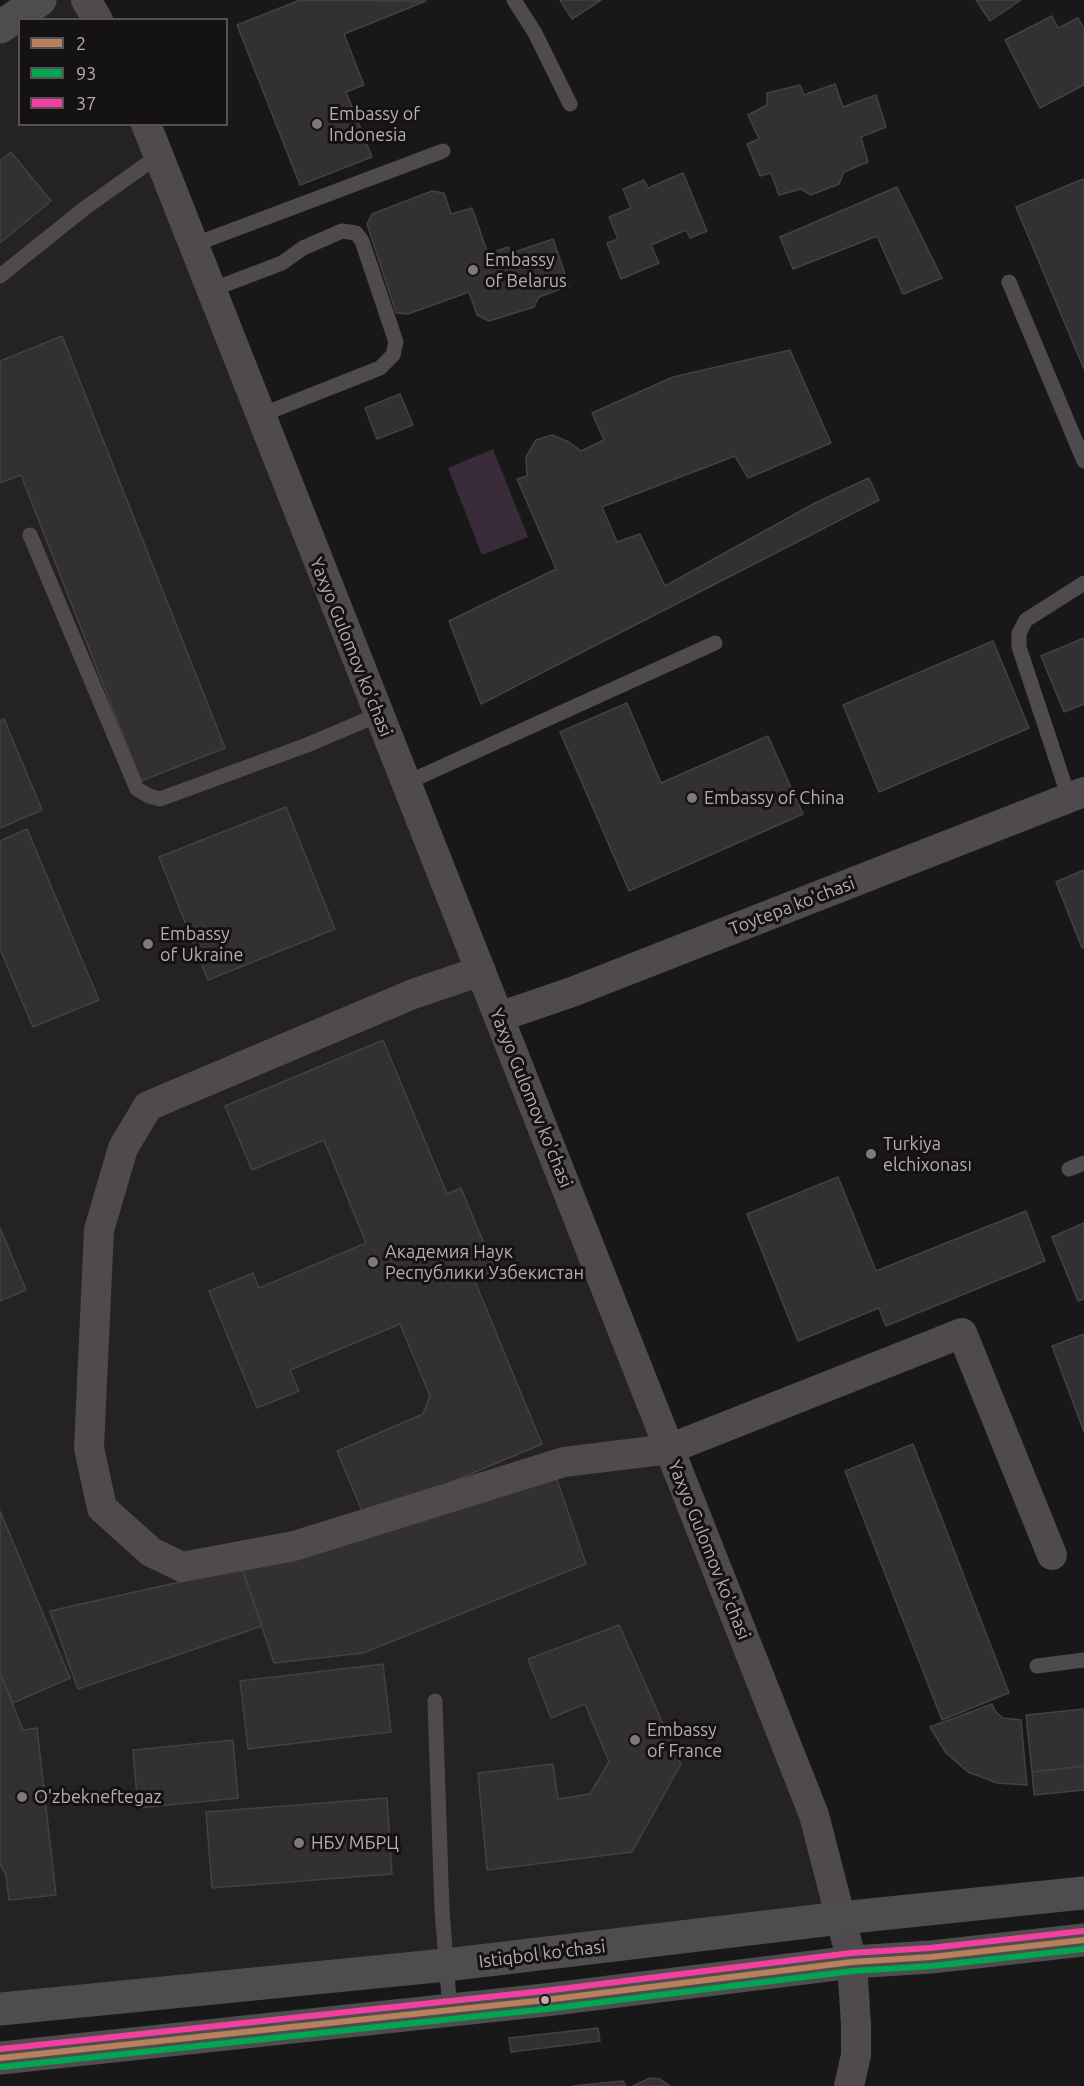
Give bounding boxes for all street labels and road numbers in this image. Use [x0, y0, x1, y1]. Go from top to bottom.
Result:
street label: Yaxyo Gulomov ko'chasi [305, 554, 397, 740]
street label: Toytepa ko'chasi [726, 872, 858, 940]
street label: Yaxyo Gulomov ko'chasi [485, 1005, 577, 1191]
street label: Yaxyo Gulomov ko'chasi [663, 1457, 755, 1643]
street label: Istiqbol ko'chasi [477, 1936, 607, 1972]

